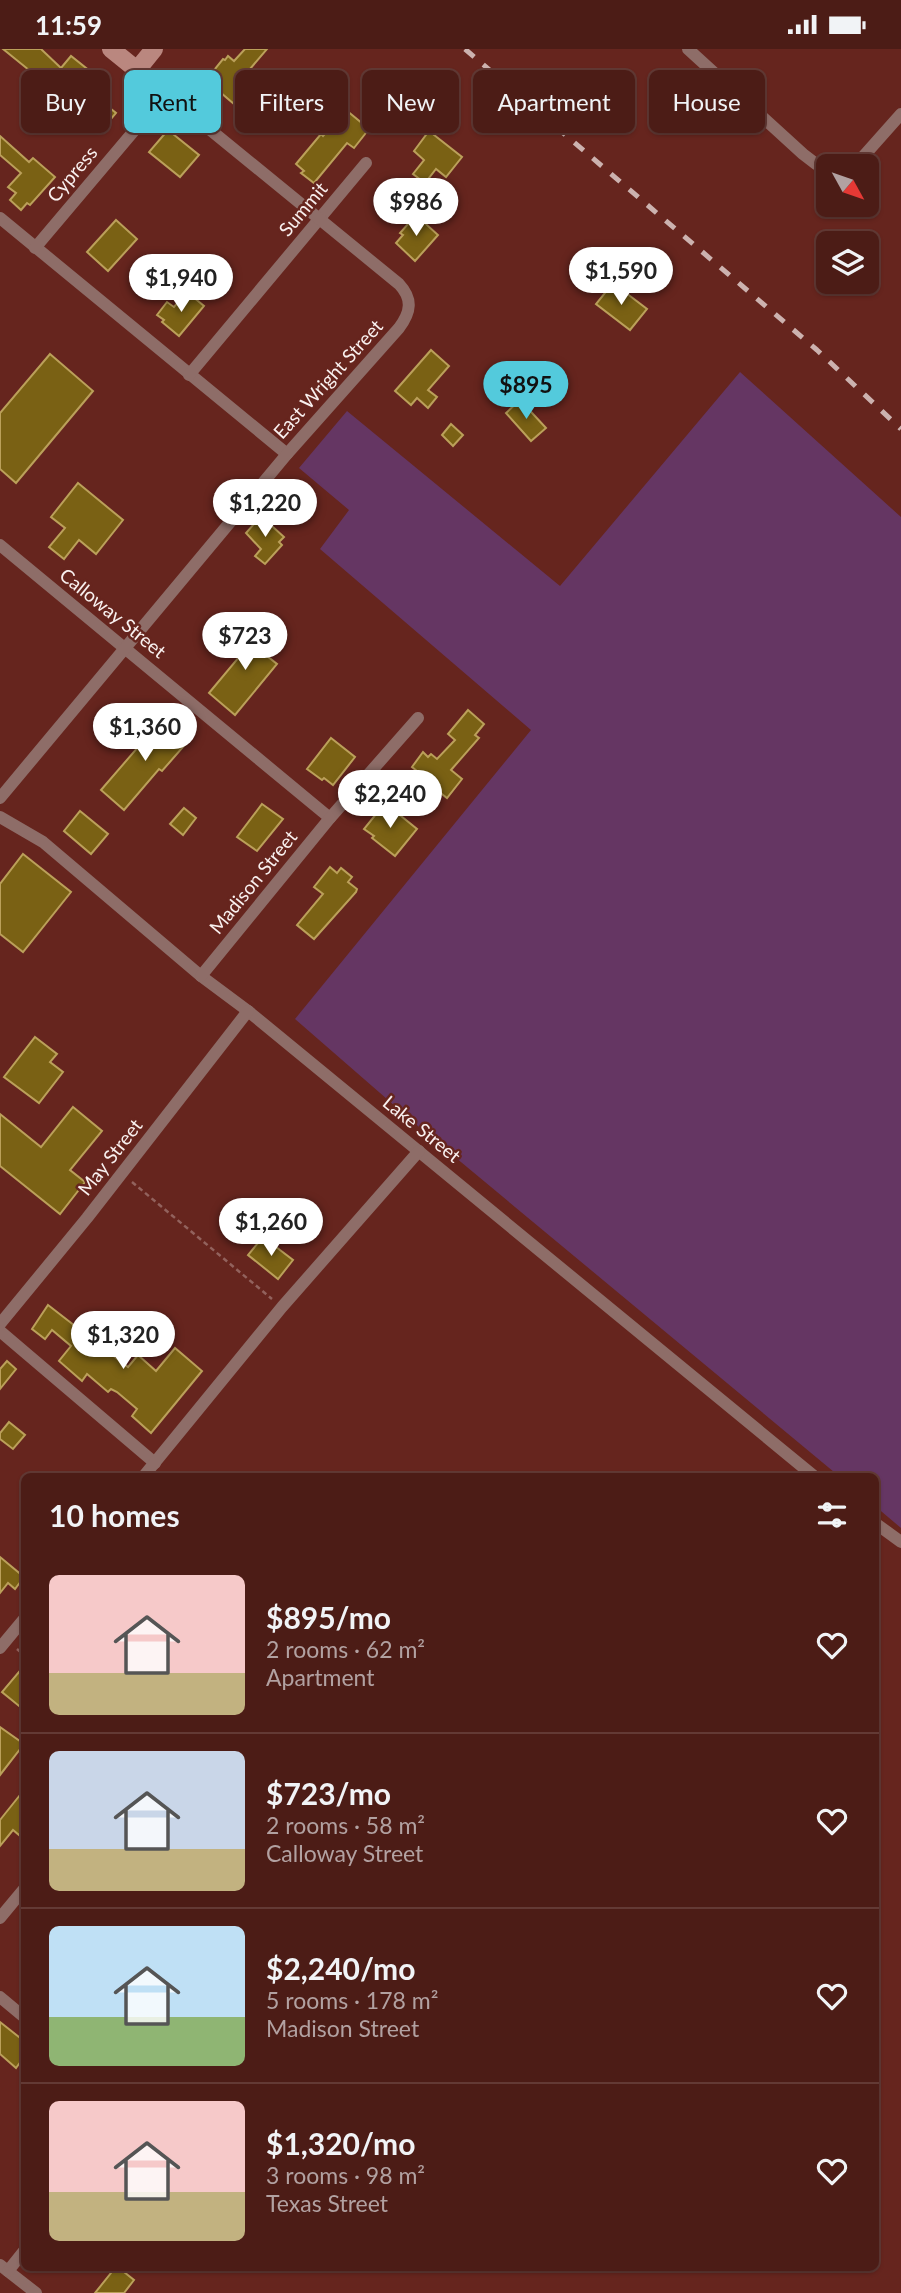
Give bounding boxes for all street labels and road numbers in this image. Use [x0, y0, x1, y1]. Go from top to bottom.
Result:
street label: Cypress [42, 141, 102, 206]
street label: Summit [273, 177, 332, 240]
street label: East Wright Street [268, 314, 387, 443]
street label: Calloway Street [56, 563, 171, 663]
street label: Madison Street [204, 825, 301, 938]
street label: Lake Street [379, 1090, 466, 1167]
street label: May Street [73, 1114, 147, 1200]

